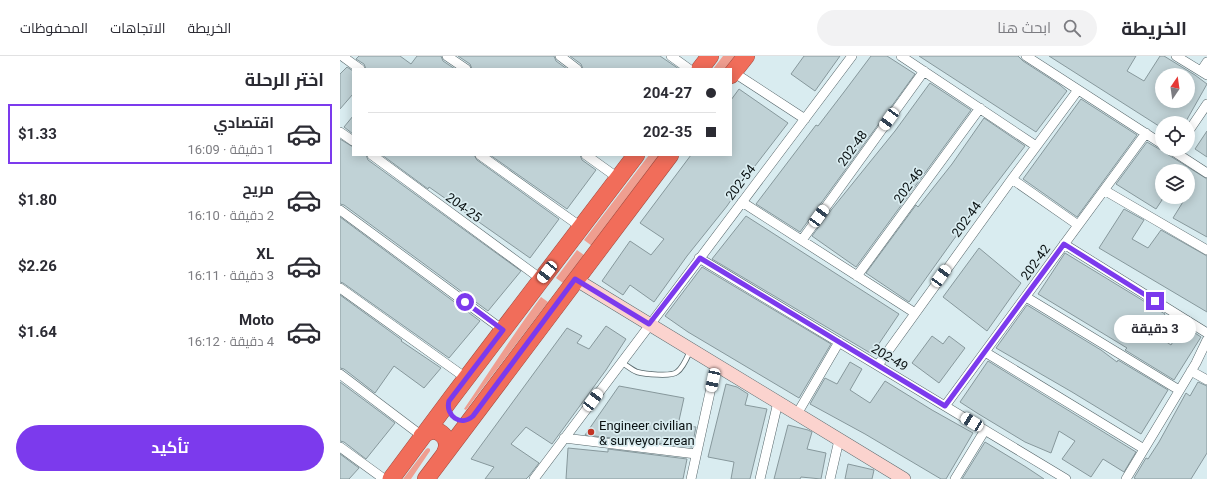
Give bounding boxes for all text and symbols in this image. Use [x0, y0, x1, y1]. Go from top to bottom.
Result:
search box [817, 10, 1097, 46]
icon: search [1061, 17, 1083, 39]
text: الخريطة [1121, 17, 1187, 40]
text: ابحث هنا [997, 19, 1051, 37]
text: المحفوظات [20, 20, 88, 36]
text: الاتجاهات [110, 20, 166, 36]
text: الخريطة [188, 20, 231, 36]
north arrow [1155, 68, 1195, 108]
map controls [1155, 68, 1195, 204]
text: اختر الرحلة [245, 69, 324, 90]
text: 204-27 [643, 84, 692, 102]
car [877, 106, 901, 132]
text: اقتصادي [214, 114, 274, 132]
icon: car [286, 116, 322, 152]
button: locate [1155, 116, 1195, 156]
text: 202-35 [643, 123, 692, 141]
text: $1.33 [18, 125, 57, 143]
street label: 202-48 [835, 128, 870, 169]
text: 1 دقيقة · 16:09 [187, 142, 274, 157]
street label: 202-54 [722, 161, 759, 203]
button: layers [1155, 164, 1195, 204]
street label: 202-46 [891, 165, 926, 206]
text: مريح [242, 180, 274, 198]
icon: car [286, 182, 322, 218]
street label: 204-25 [443, 190, 484, 225]
text: $1.80 [18, 191, 57, 209]
street label: 202-44 [949, 198, 985, 240]
car [807, 203, 831, 229]
text: 2 دقيقة · 16:10 [187, 208, 274, 223]
street label: 202-42 [1018, 242, 1053, 283]
text: XL [256, 245, 274, 263]
icon: car [286, 248, 322, 284]
text: $2.26 [18, 257, 57, 275]
car [535, 259, 559, 285]
car [929, 263, 953, 289]
text: 3 دقيقة · 16:11 [187, 268, 274, 283]
route end [1146, 292, 1164, 310]
route start [456, 293, 474, 311]
text: Moto [239, 311, 274, 329]
icon: car [286, 314, 322, 350]
callout: 3 دقيقة [1114, 315, 1196, 343]
text: 3 دقيقة [1131, 321, 1179, 336]
text: $1.64 [18, 323, 57, 341]
text: 4 دقيقة · 16:12 [187, 334, 274, 349]
street label: 202-49 [869, 341, 911, 374]
car [705, 367, 721, 393]
car [581, 387, 605, 413]
car [959, 411, 985, 433]
place label: Engineer civilian & surveyor zrean [599, 418, 695, 448]
button: تأكيد [16, 425, 324, 471]
marker: Engineer civilian & surveyor zrean [586, 427, 596, 437]

